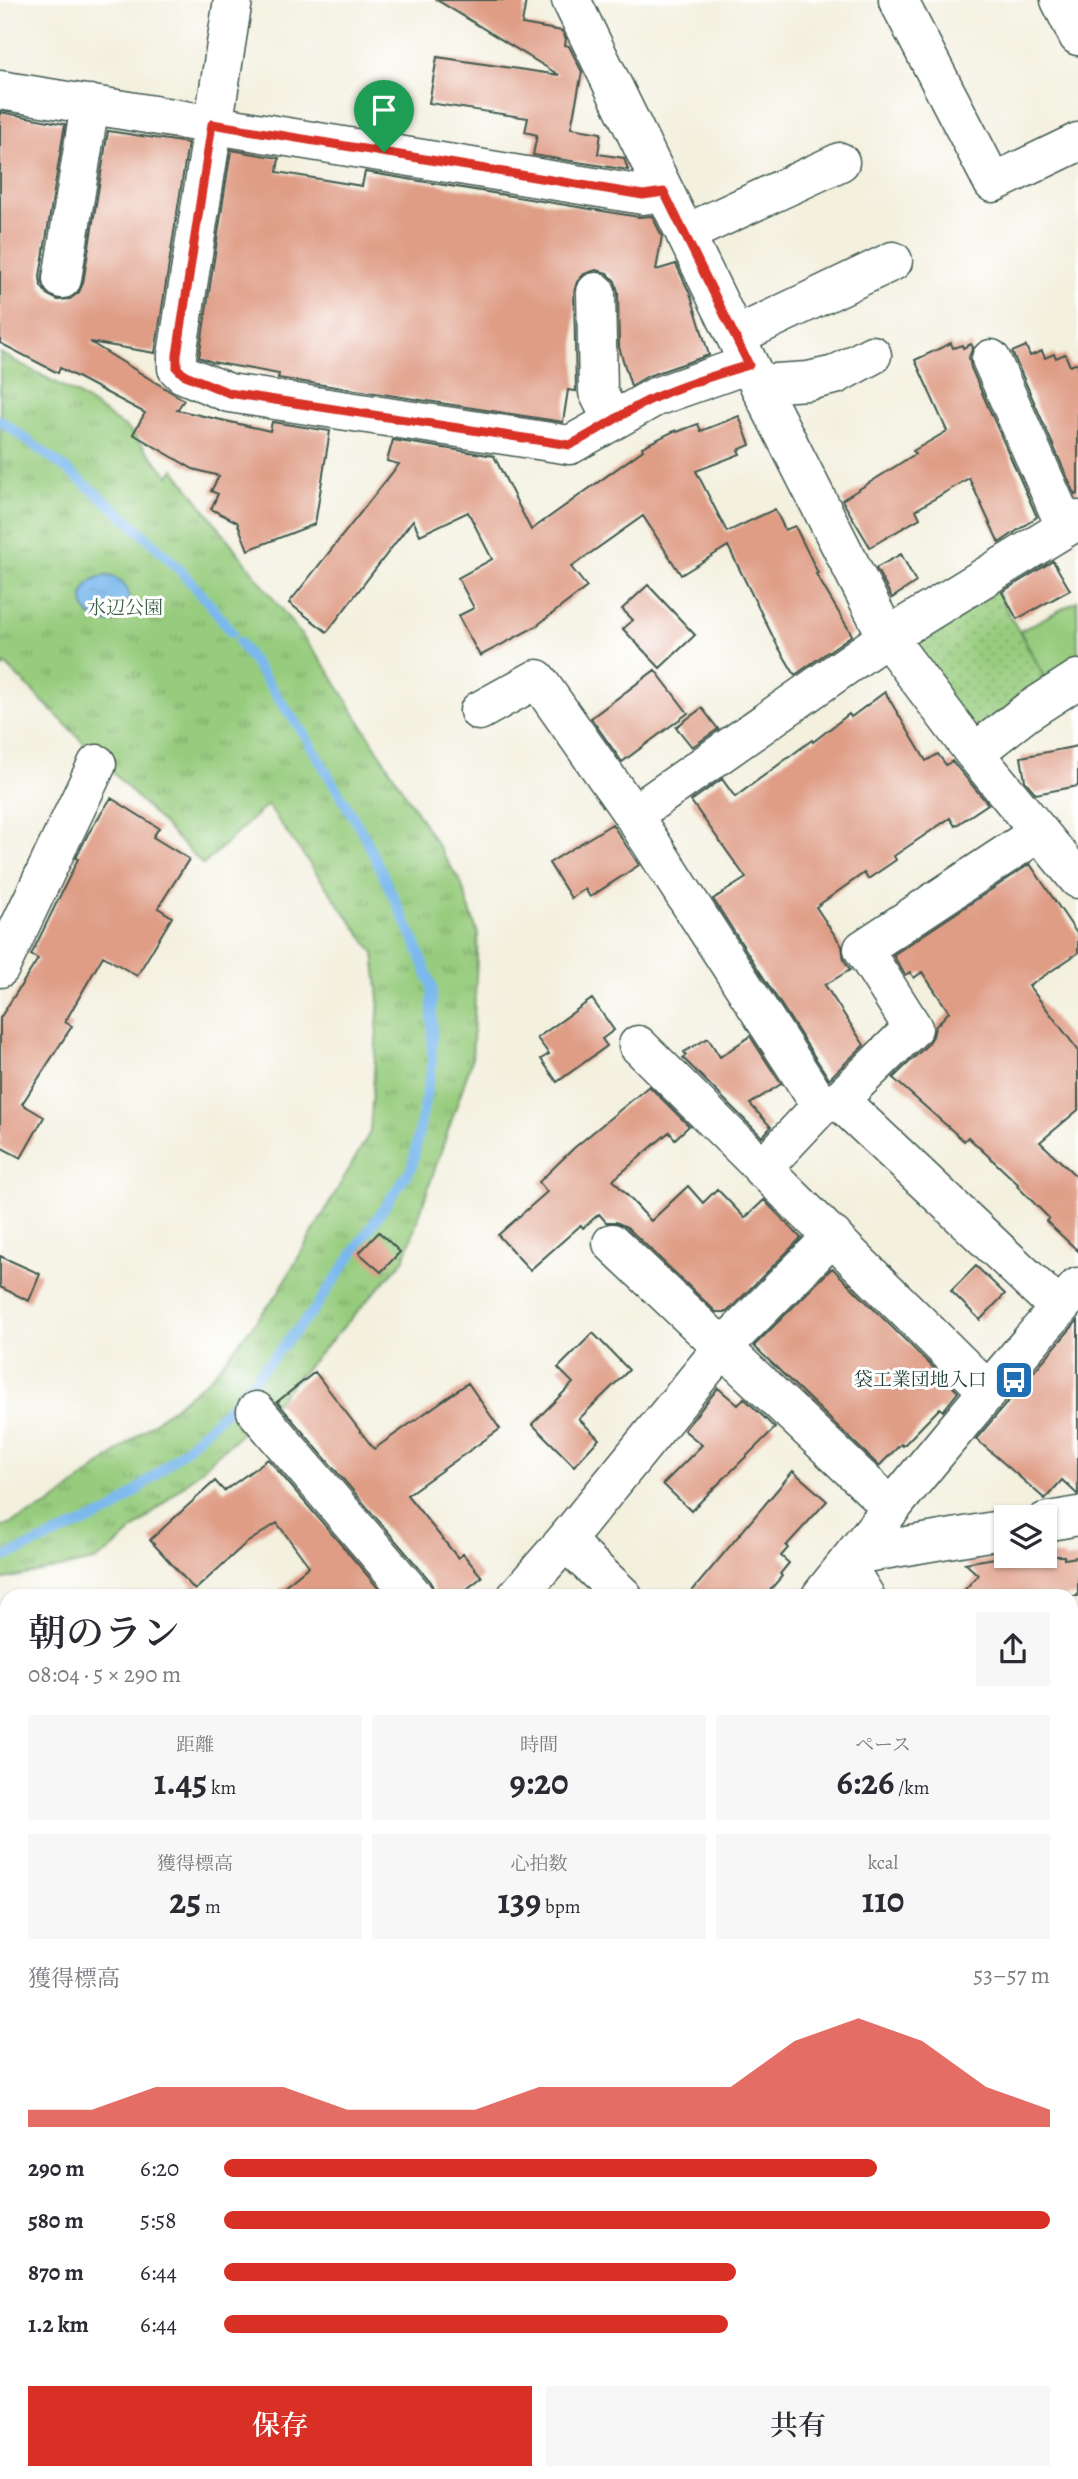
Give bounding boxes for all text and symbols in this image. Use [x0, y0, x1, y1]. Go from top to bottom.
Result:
pin [354, 80, 414, 152]
icon: arrive [365, 91, 403, 129]
park label: 水辺公園 [87, 595, 163, 621]
bus stop icon: 袋工業団地入口 [993, 1359, 1035, 1401]
place label: 袋工業団地入口 [854, 1367, 987, 1393]
map controls [994, 1505, 1057, 1568]
button: layers [994, 1505, 1057, 1568]
text: 朝のラン [28, 1607, 180, 1659]
button: share [976, 1612, 1050, 1686]
text: 08:04 · 5 × 290 m [28, 1659, 181, 1690]
text: 距離 [176, 1732, 214, 1758]
text: 時間 [520, 1732, 558, 1758]
text: ペース [855, 1732, 911, 1758]
text: 1.45 [154, 1758, 207, 1806]
text: 9:20 [509, 1758, 569, 1806]
text: 6:26 [836, 1758, 894, 1806]
text: km [207, 1775, 236, 1801]
text: /km [894, 1775, 930, 1801]
text: kcal [868, 1850, 898, 1876]
text: 獲得標高 [157, 1851, 233, 1877]
text: 心拍数 [510, 1851, 568, 1877]
text: 110 [862, 1876, 904, 1924]
text: 25 [169, 1877, 201, 1925]
text: 139 [497, 1877, 541, 1925]
text: m [201, 1894, 221, 1920]
text: bpm [541, 1894, 581, 1920]
text: 53–57 m [973, 1960, 1050, 1991]
text: 獲得標高 [28, 1963, 120, 1994]
text: 290 m [28, 2153, 85, 2184]
text: 6:20 [140, 2153, 179, 2184]
text: 580 m [28, 2205, 84, 2236]
text: 5:58 [140, 2205, 176, 2236]
text: 870 m [28, 2257, 84, 2288]
text: 6:44 [140, 2257, 177, 2288]
text: 1.2 km [28, 2309, 89, 2340]
text: 6:44 [140, 2309, 177, 2340]
button: 保存 [28, 2386, 532, 2466]
button: 共有 [546, 2386, 1050, 2466]

